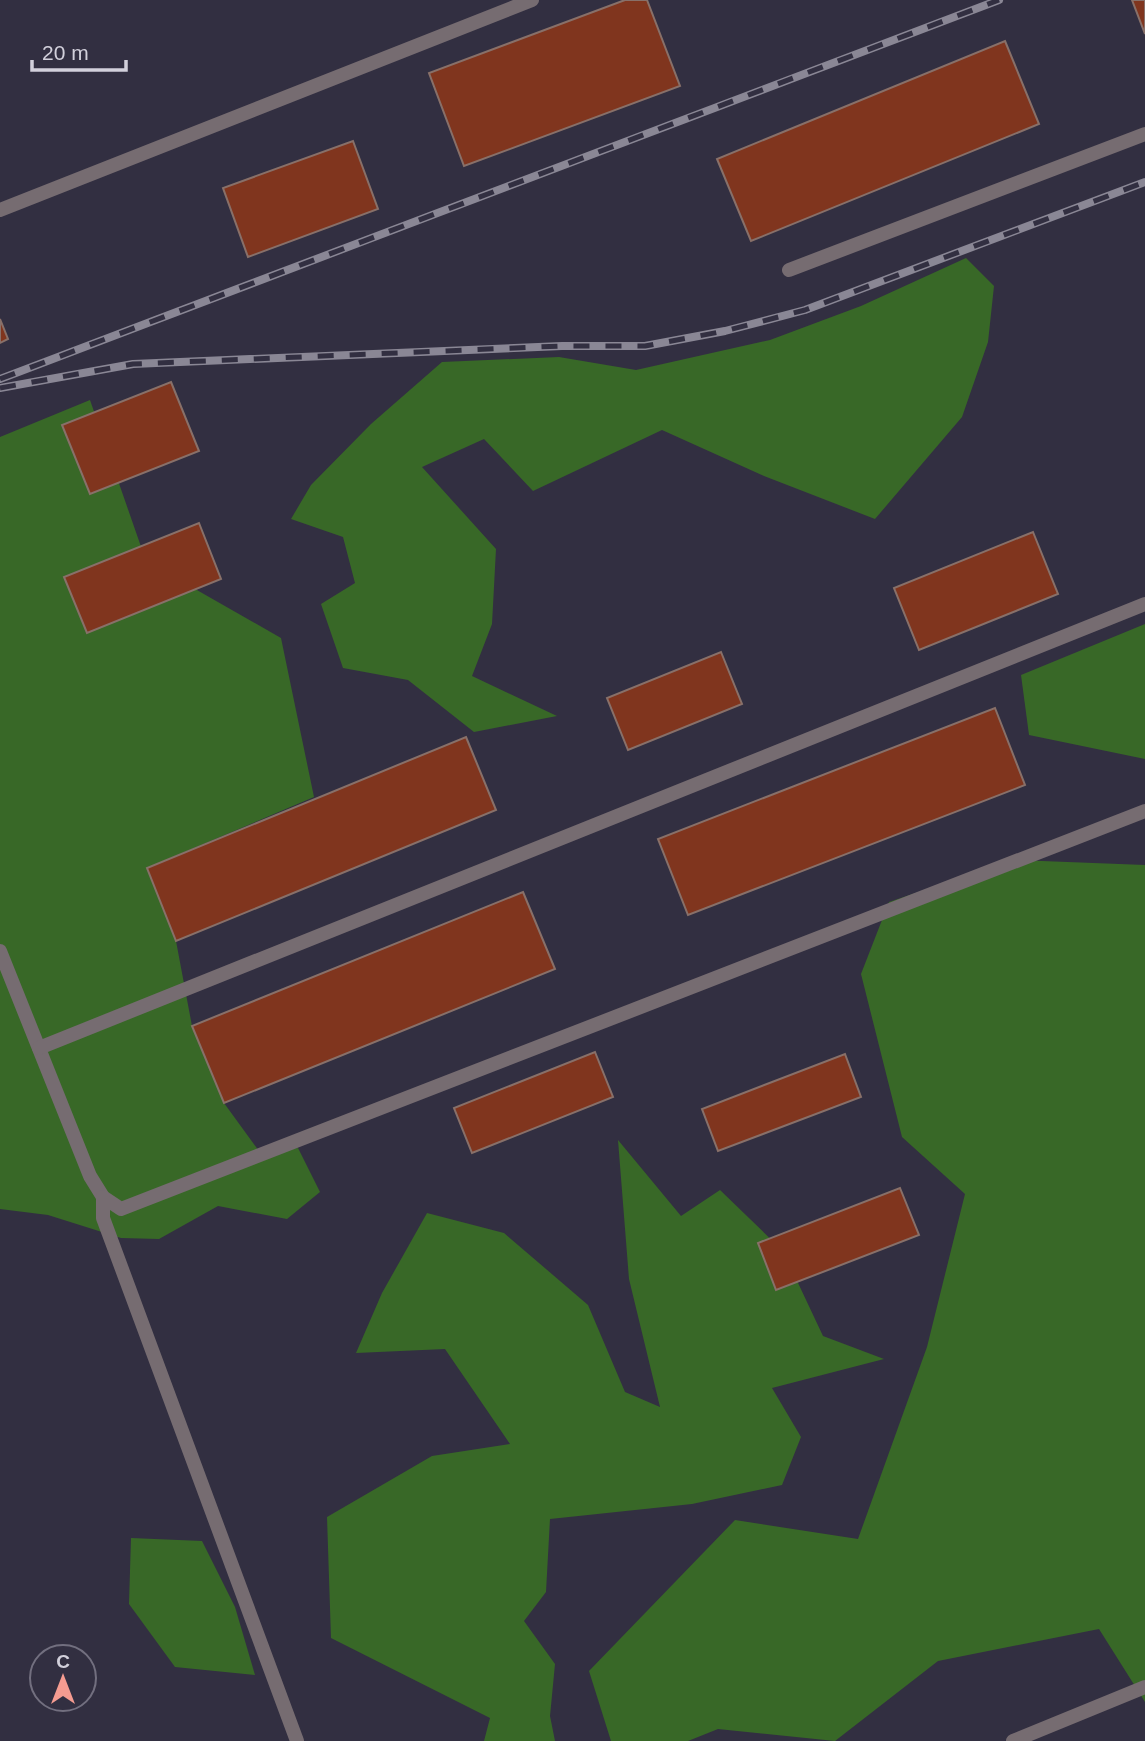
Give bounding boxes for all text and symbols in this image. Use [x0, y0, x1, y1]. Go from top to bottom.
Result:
scale bar [32, 28, 126, 72]
text: 20 m [42, 41, 89, 64]
north arrow [28, 1643, 98, 1713]
text: С [56, 1651, 70, 1672]

